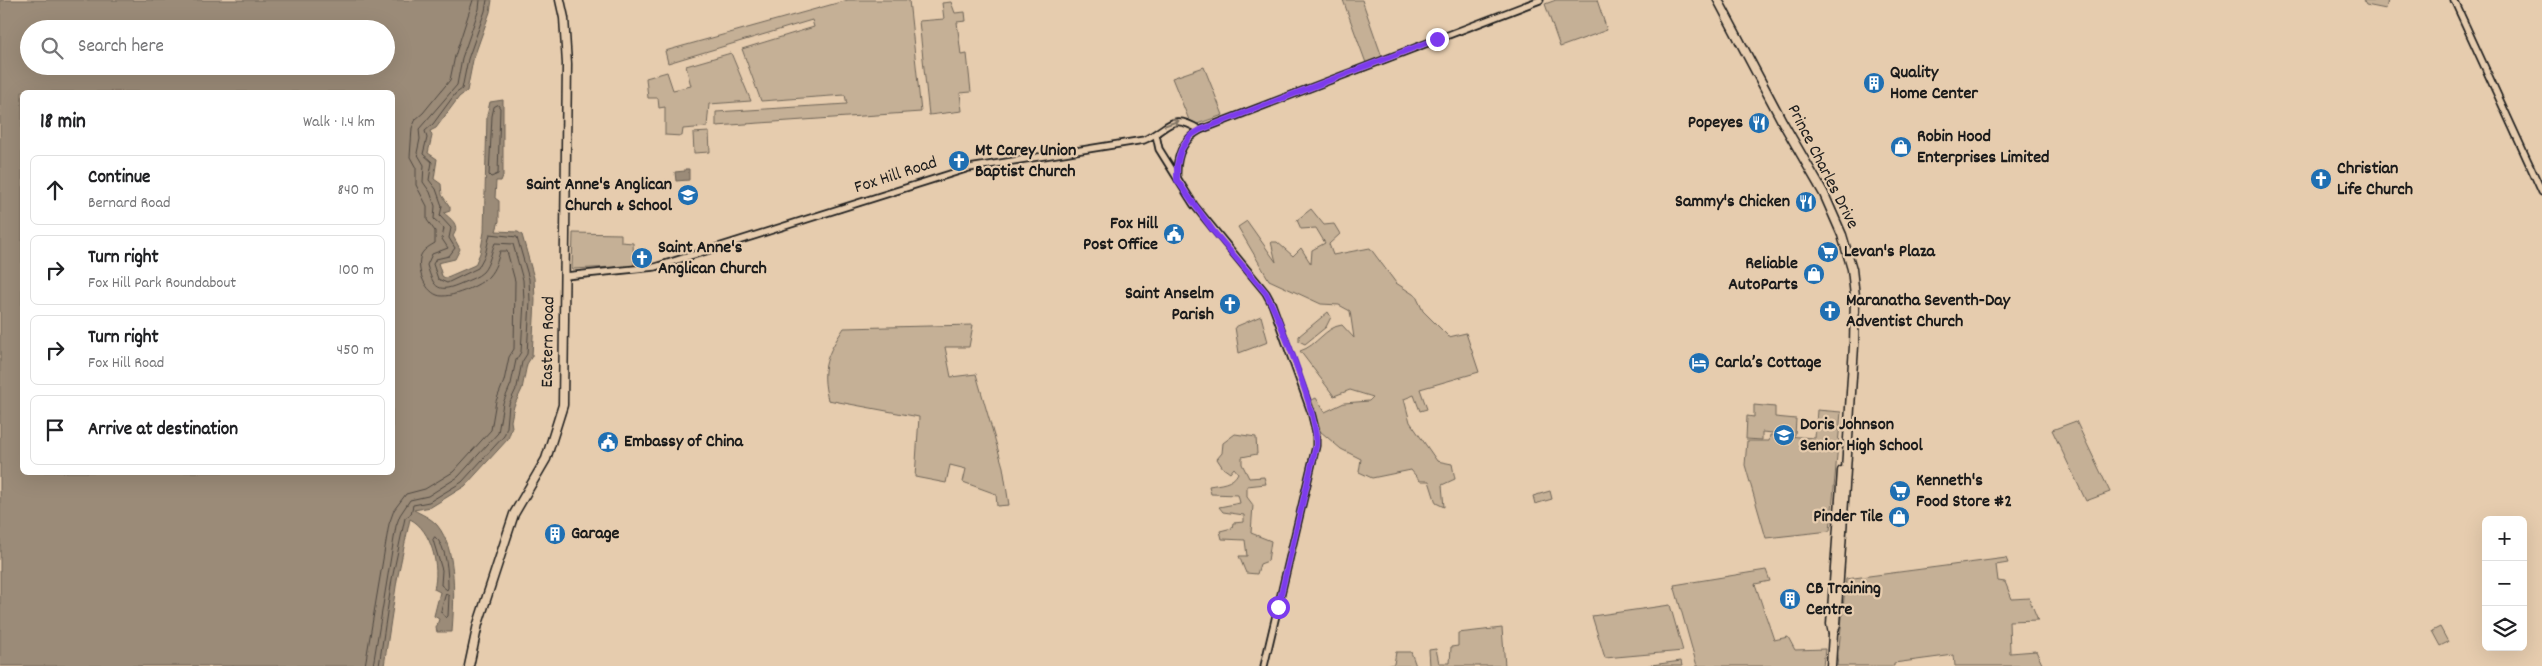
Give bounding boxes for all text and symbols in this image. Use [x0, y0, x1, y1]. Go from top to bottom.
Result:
search box [20, 20, 395, 75]
route end [1426, 28, 1449, 51]
icon: search [38, 34, 66, 62]
text: Search here [78, 34, 164, 61]
place label: Quality Home Center [1890, 61, 1978, 107]
building icon: Quality Home Center [1862, 71, 1886, 95]
street label: Prince Charles Drive [1780, 100, 1864, 234]
text: 18 min [40, 108, 86, 138]
text: Walk · 1.4 km [303, 111, 375, 134]
place label: Popeyes [1688, 111, 1743, 136]
restaurant icon: Popeyes [1747, 111, 1771, 135]
one-way arrow [1164, 118, 1180, 128]
place label: Robin Hood Enterprises Limited [1917, 125, 2050, 171]
shop icon: Robin Hood Enterprises Limited [1889, 135, 1913, 159]
place label: Mt Carey Union Baptist Church [975, 139, 1076, 185]
church icon: Mt Carey Union Baptist Church [947, 149, 971, 173]
street label: Fox Hill Road [851, 151, 941, 201]
place label: Christian Life Church [2337, 157, 2413, 203]
text: Continue [88, 165, 150, 192]
church icon: Christian Life Church [2309, 167, 2333, 191]
place label: Saint Anne's Anglican Church & School [526, 173, 673, 219]
icon: ahead [41, 176, 69, 204]
text: 840 m [338, 179, 374, 202]
school or university icon: Saint Anne's Anglican Church & School [676, 183, 700, 207]
place label: Sammy's Chicken [1675, 190, 1790, 215]
restaurant icon: Sammy's Chicken [1794, 190, 1818, 214]
text: Bernard Road [88, 192, 170, 215]
place label: Fox Hill Post Office [1083, 212, 1159, 258]
public building icon: Fox Hill Post Office [1162, 222, 1186, 246]
place label: Saint Anne's Anglican Church [658, 236, 767, 282]
supermarket icon: Levan's Plaza [1816, 240, 1840, 264]
place label: Levan's Plaza [1844, 240, 1936, 265]
text: Turn right [88, 245, 159, 272]
church icon: Saint Anne's Anglican Church [630, 246, 654, 270]
place label: Reliable AutoParts [1728, 252, 1798, 298]
icon: right [41, 256, 69, 284]
text: 100 m [338, 259, 374, 282]
shop icon: Reliable AutoParts [1802, 262, 1826, 286]
text: Fox Hill Park Roundabout [88, 272, 236, 295]
place label: Saint Anselm Parish [1125, 282, 1214, 328]
place label: Maranatha Seventh-Day Adventist Church [1846, 289, 2011, 335]
church icon: Saint Anselm Parish [1218, 292, 1242, 316]
street label: Eastern Road [536, 296, 562, 388]
church icon: Maranatha Seventh-Day Adventist Church [1818, 299, 1842, 323]
text: Turn right [88, 325, 159, 352]
icon: right [41, 336, 69, 364]
text: 450 m [337, 339, 374, 362]
hotel icon: Carla’s Cottage [1687, 351, 1711, 375]
place label: Carla’s Cottage [1715, 351, 1822, 376]
text: Fox Hill Road [88, 352, 164, 375]
place label: Doris Johnson Senior High School [1800, 413, 1923, 459]
icon: arrive [41, 416, 69, 444]
text: Arrive at destination [88, 417, 238, 444]
school or university icon: Doris Johnson Senior High School [1772, 423, 1796, 447]
public building icon: Embassy of China [596, 430, 620, 454]
place label: Embassy of China [624, 430, 744, 455]
place label: Kenneth's Food Store #2 [1916, 469, 2012, 515]
supermarket icon: Kenneth's Food Store #2 [1888, 479, 1912, 503]
place label: Pinder Tile [1813, 505, 1883, 530]
shop icon: Pinder Tile [1887, 505, 1911, 529]
map controls [2482, 516, 2527, 651]
button: + [2482, 516, 2527, 561]
building icon: Garage [543, 522, 567, 546]
place label: Garage [571, 522, 620, 547]
button: − [2482, 561, 2527, 606]
place label: CB Training Centre [1806, 577, 1881, 623]
building icon: CB Training Centre [1778, 587, 1802, 611]
route start [1267, 596, 1290, 619]
button: layers [2482, 606, 2527, 651]

